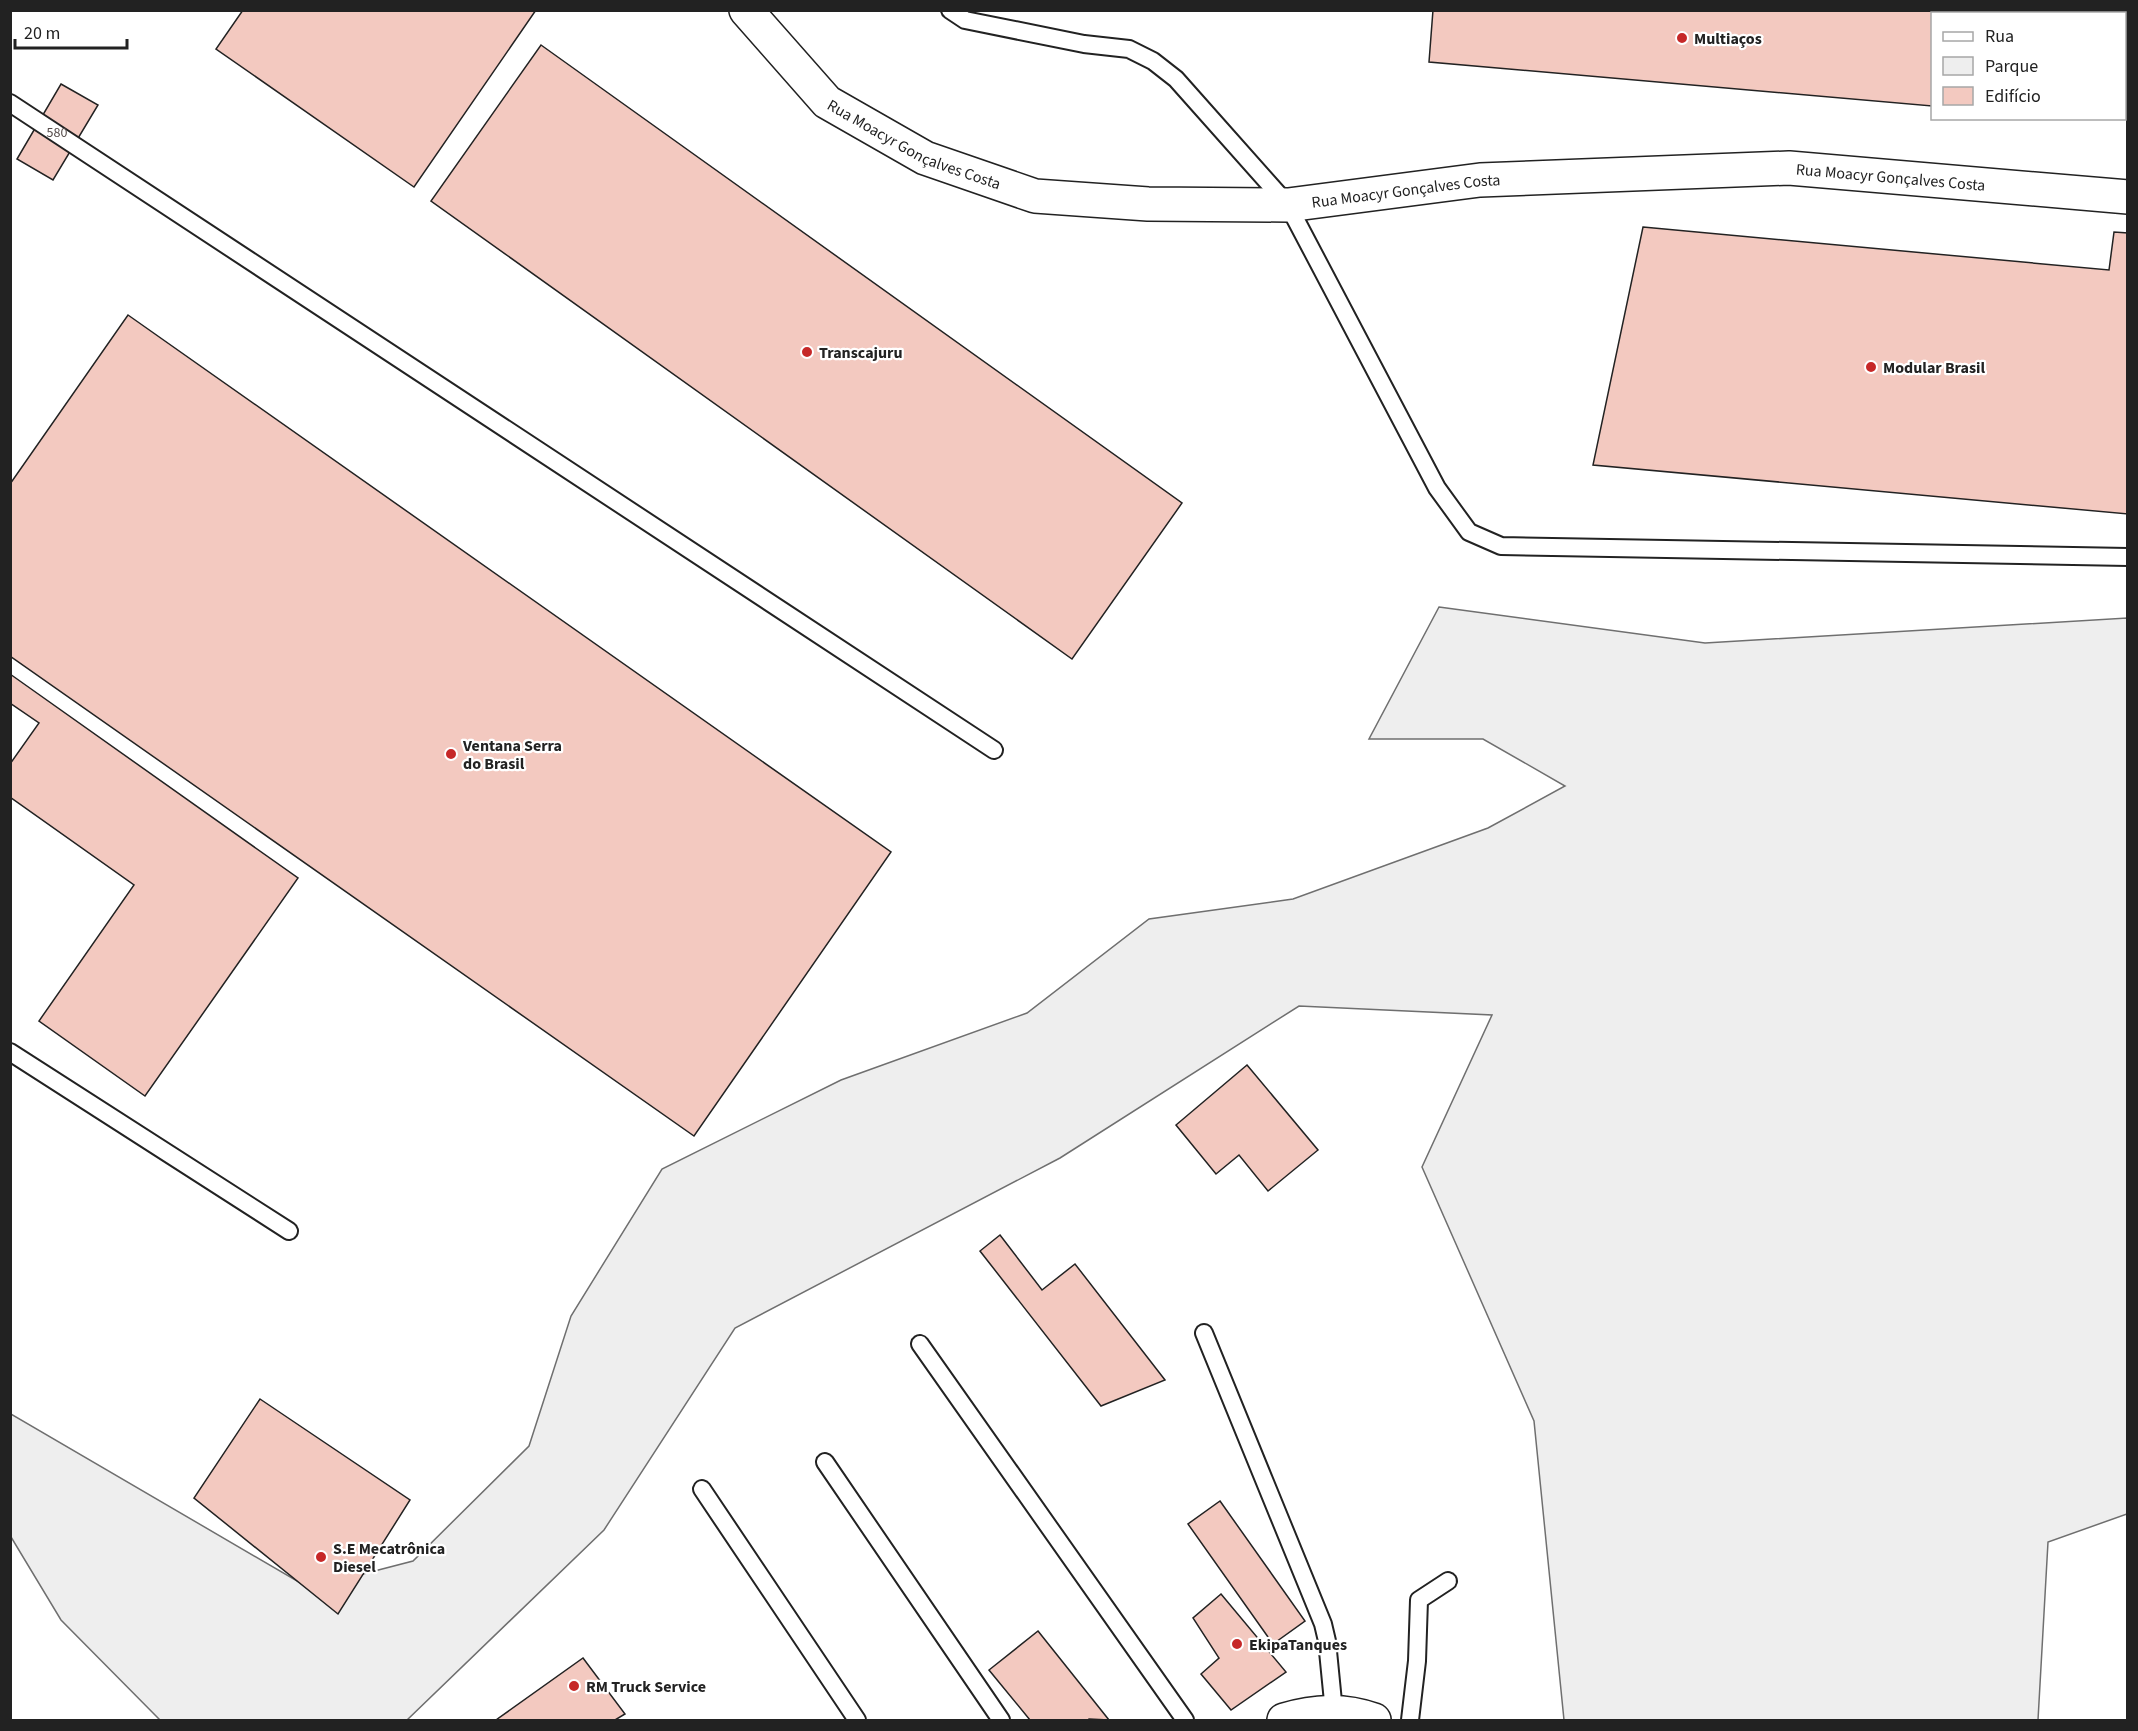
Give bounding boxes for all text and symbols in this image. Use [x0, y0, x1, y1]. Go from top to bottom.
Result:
scale bar [15, 12, 128, 50]
legend [1931, 12, 2126, 120]
text: 20 m [24, 21, 60, 46]
text: Rua [1985, 24, 2014, 49]
place label: Multiaços [1694, 28, 1762, 50]
marker: Multiaços [1675, 31, 1689, 45]
text: Parque [1985, 54, 2038, 79]
text: Edifício [1985, 84, 2041, 109]
street label: Rua Moacyr Gonçalves Costa [823, 94, 1004, 195]
house number: 580 [47, 123, 67, 143]
street label: Rua Moacyr Gonçalves Costa [1795, 159, 1986, 197]
street label: Rua Moacyr Gonçalves Costa [1310, 169, 1501, 214]
place label: Transcajuru [819, 342, 903, 364]
marker: Transcajuru [800, 345, 814, 359]
place label: Modular Brasil [1883, 357, 1985, 379]
marker: Modular Brasil [1864, 360, 1878, 374]
place label: Ventana Serra do Brasil [462, 735, 562, 775]
marker: Ventana Serra do Brasil [444, 747, 458, 761]
place label: S.E Mecatrônica Diesel [333, 1538, 445, 1578]
marker: S.E Mecatrônica Diesel [314, 1550, 328, 1564]
place label: EkipaTanques [1249, 1634, 1347, 1656]
marker: EkipaTanques [1230, 1637, 1244, 1651]
place label: RM Truck Service [586, 1676, 706, 1698]
marker: RM Truck Service [567, 1679, 581, 1693]

